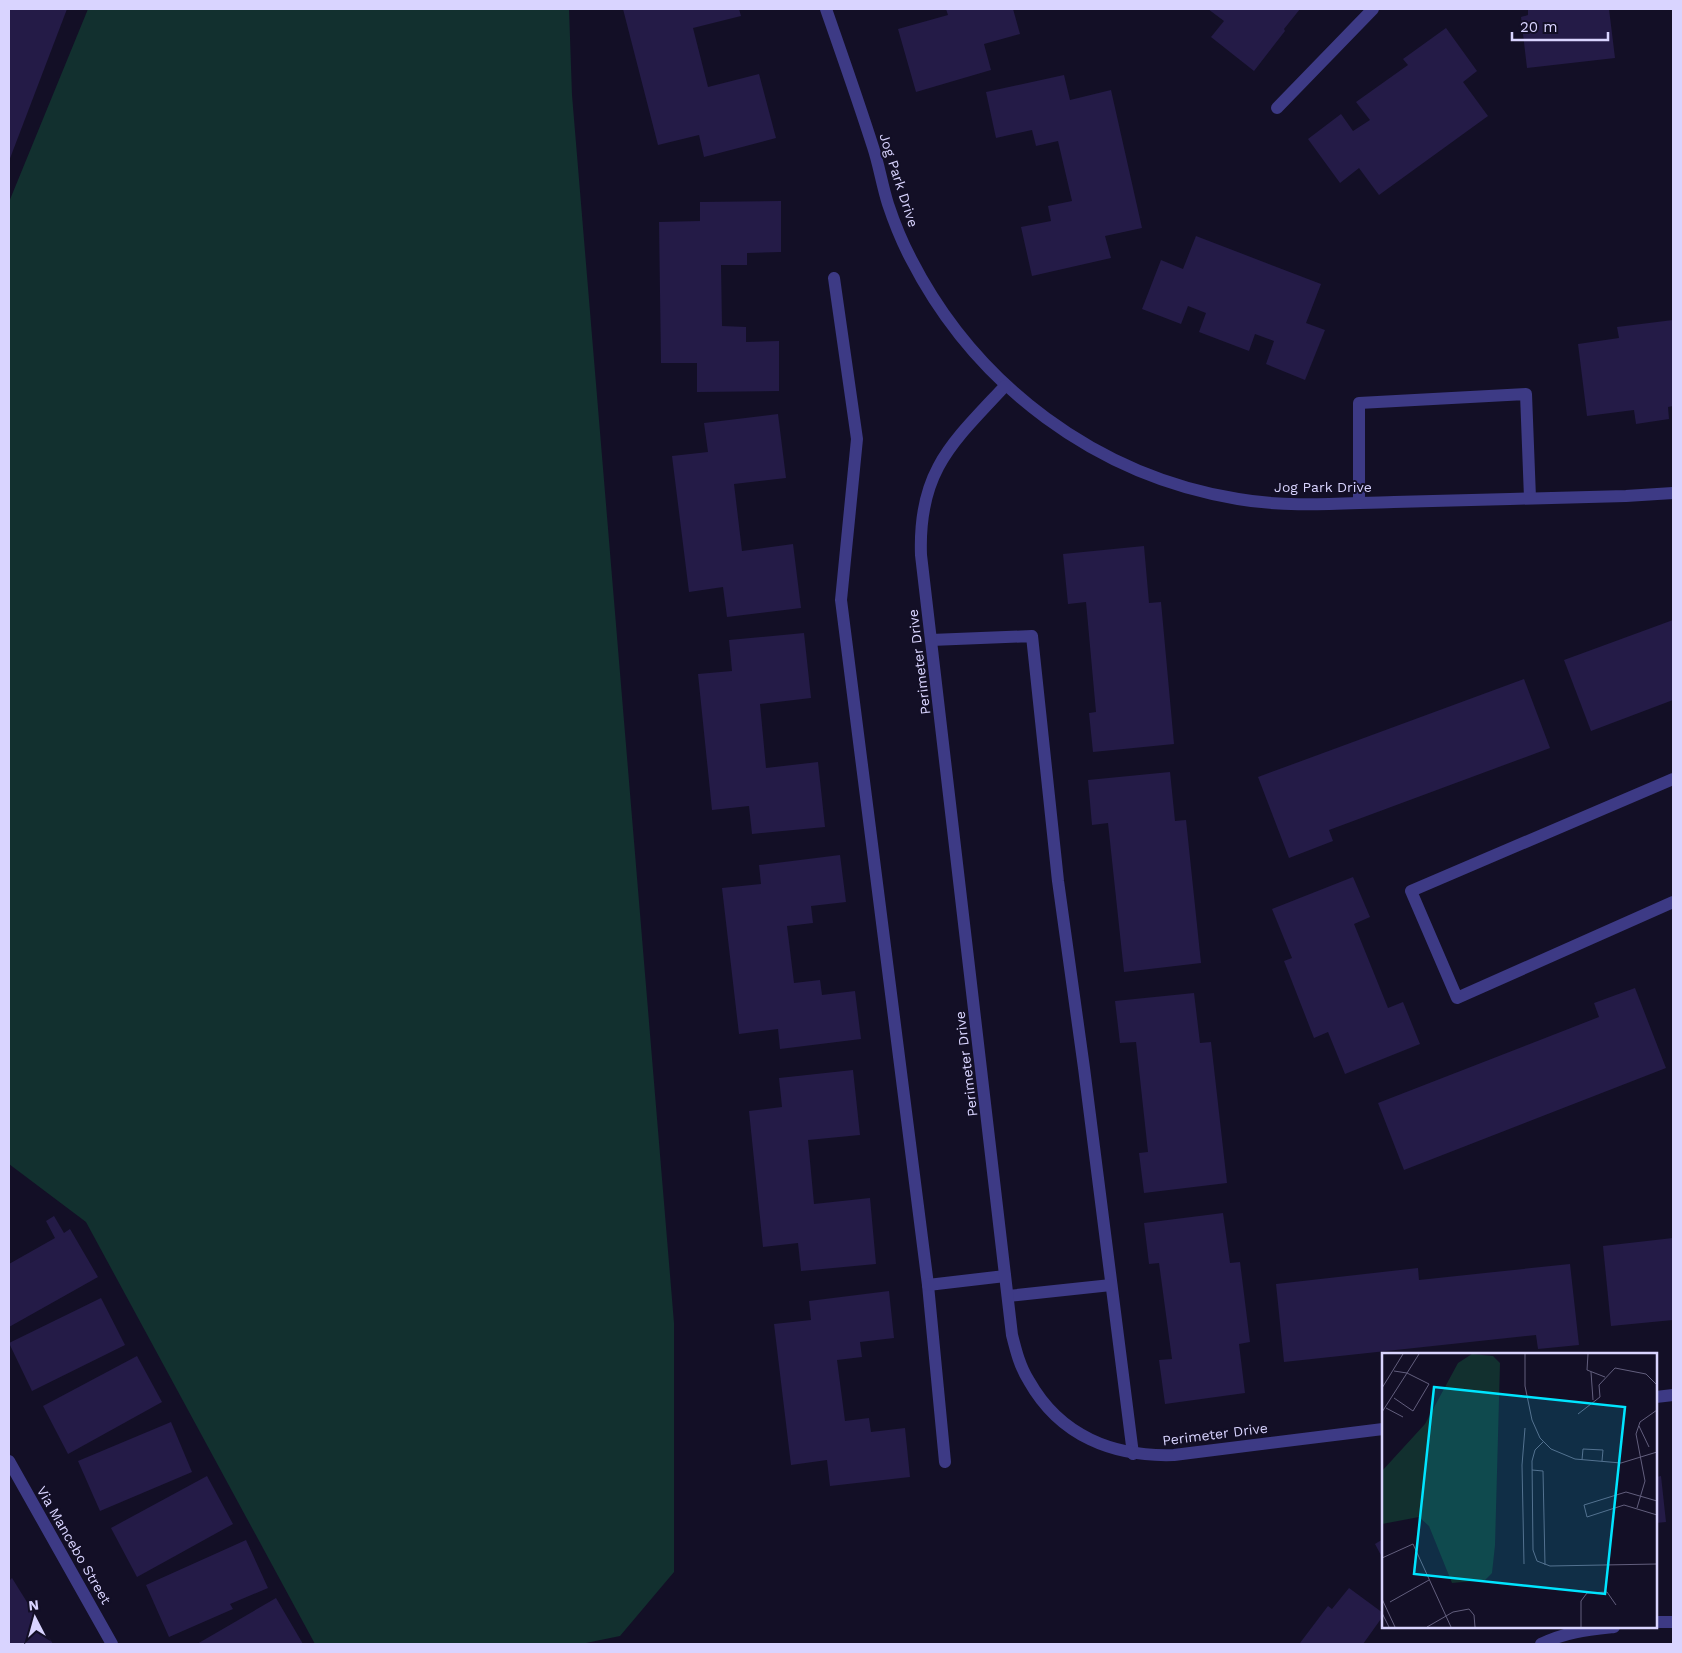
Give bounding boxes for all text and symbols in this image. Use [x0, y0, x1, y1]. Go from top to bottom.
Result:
scale bar [1512, 10, 1608, 42]
text: 20 m [1520, 18, 1558, 36]
street label: Jog Park Drive [876, 131, 922, 229]
street label: Jog Park Drive [1274, 479, 1372, 495]
street label: Perimeter Drive [905, 608, 933, 716]
street label: Perimeter Drive [952, 1010, 980, 1118]
inset map [1382, 1353, 1657, 1628]
street label: Perimeter Drive [1161, 1420, 1269, 1448]
street label: Via Mancebo Street [34, 1483, 114, 1607]
north arrow [10, 1593, 60, 1643]
text: N [28, 1597, 40, 1614]

